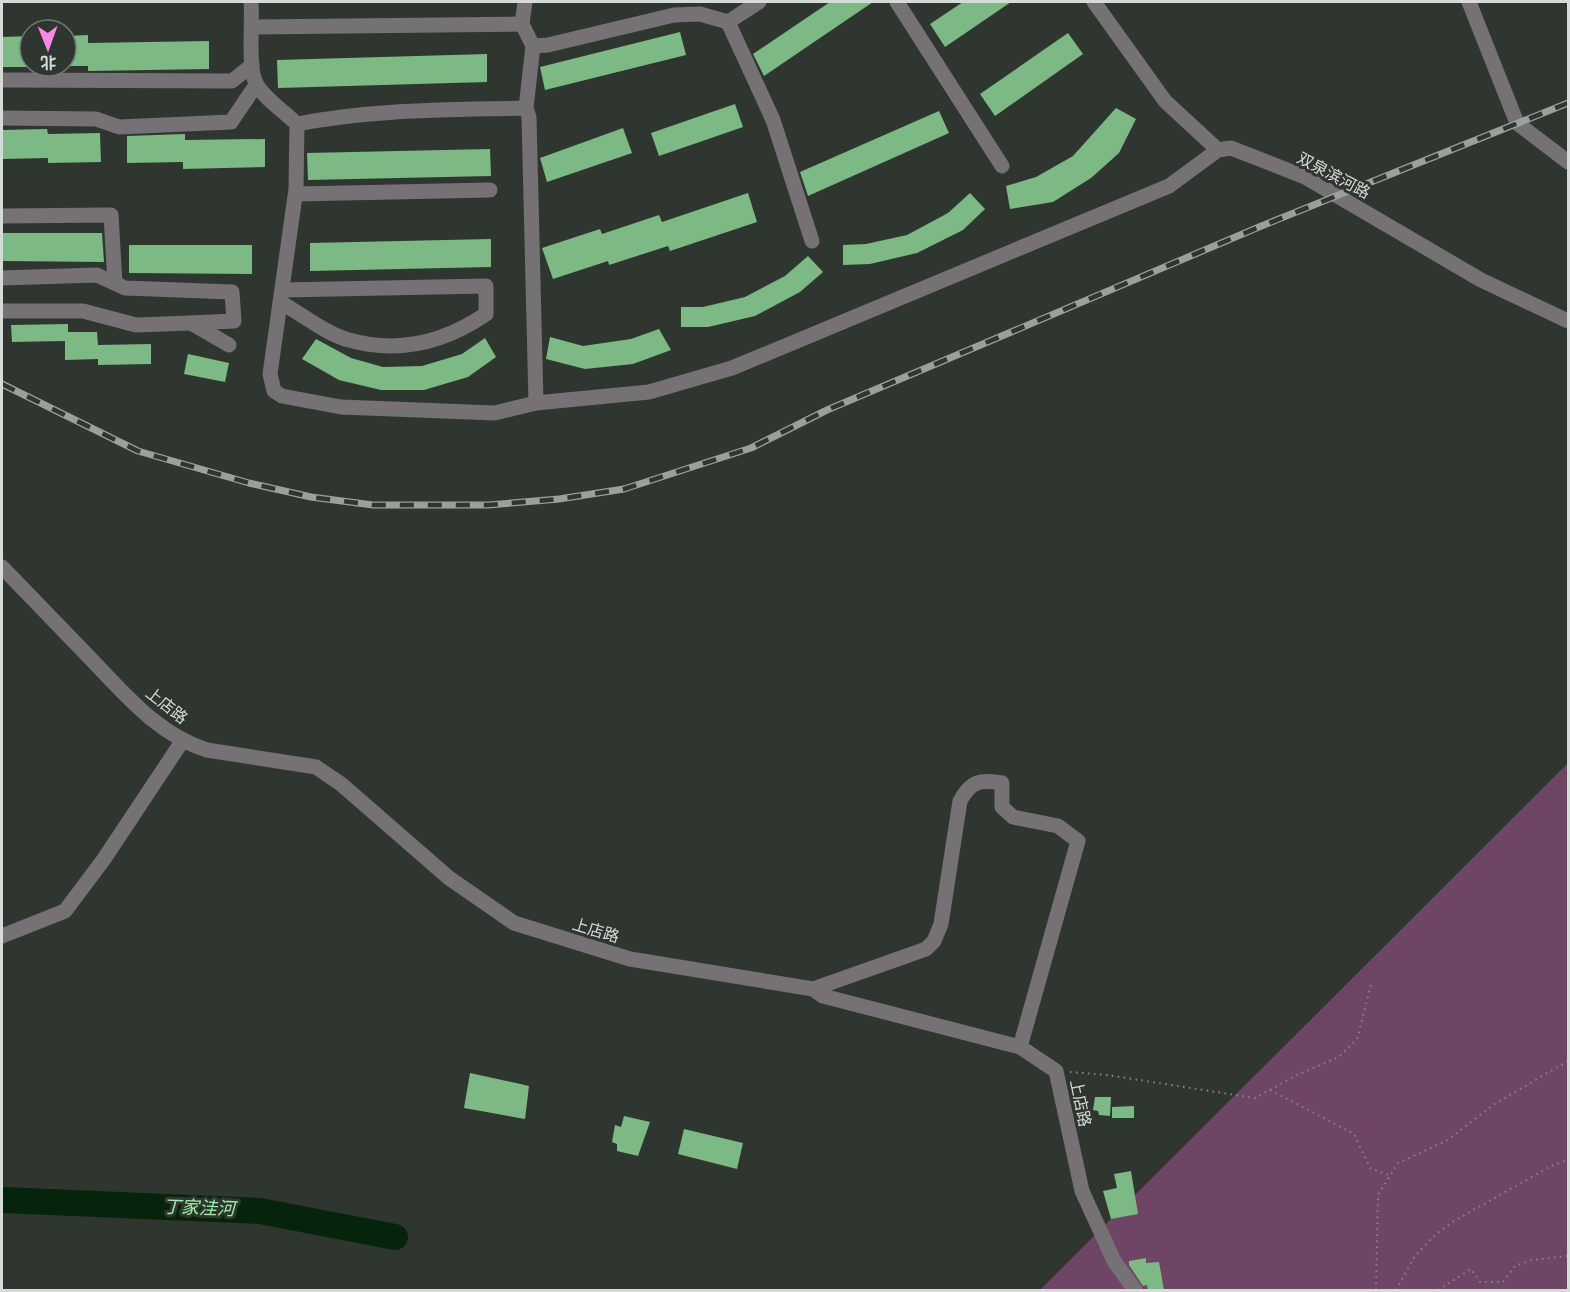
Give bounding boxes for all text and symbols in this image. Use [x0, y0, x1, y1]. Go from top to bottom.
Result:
north arrow [18, 18, 78, 78]
text: 北 [40, 53, 56, 73]
street label: 双泉滨河路 [1294, 147, 1374, 203]
street label: 上店路 [142, 682, 192, 728]
street label: 上店路 [570, 913, 622, 947]
street label: 上店路 [1066, 1077, 1096, 1129]
water label: 丁家洼河 [163, 1196, 238, 1219]

